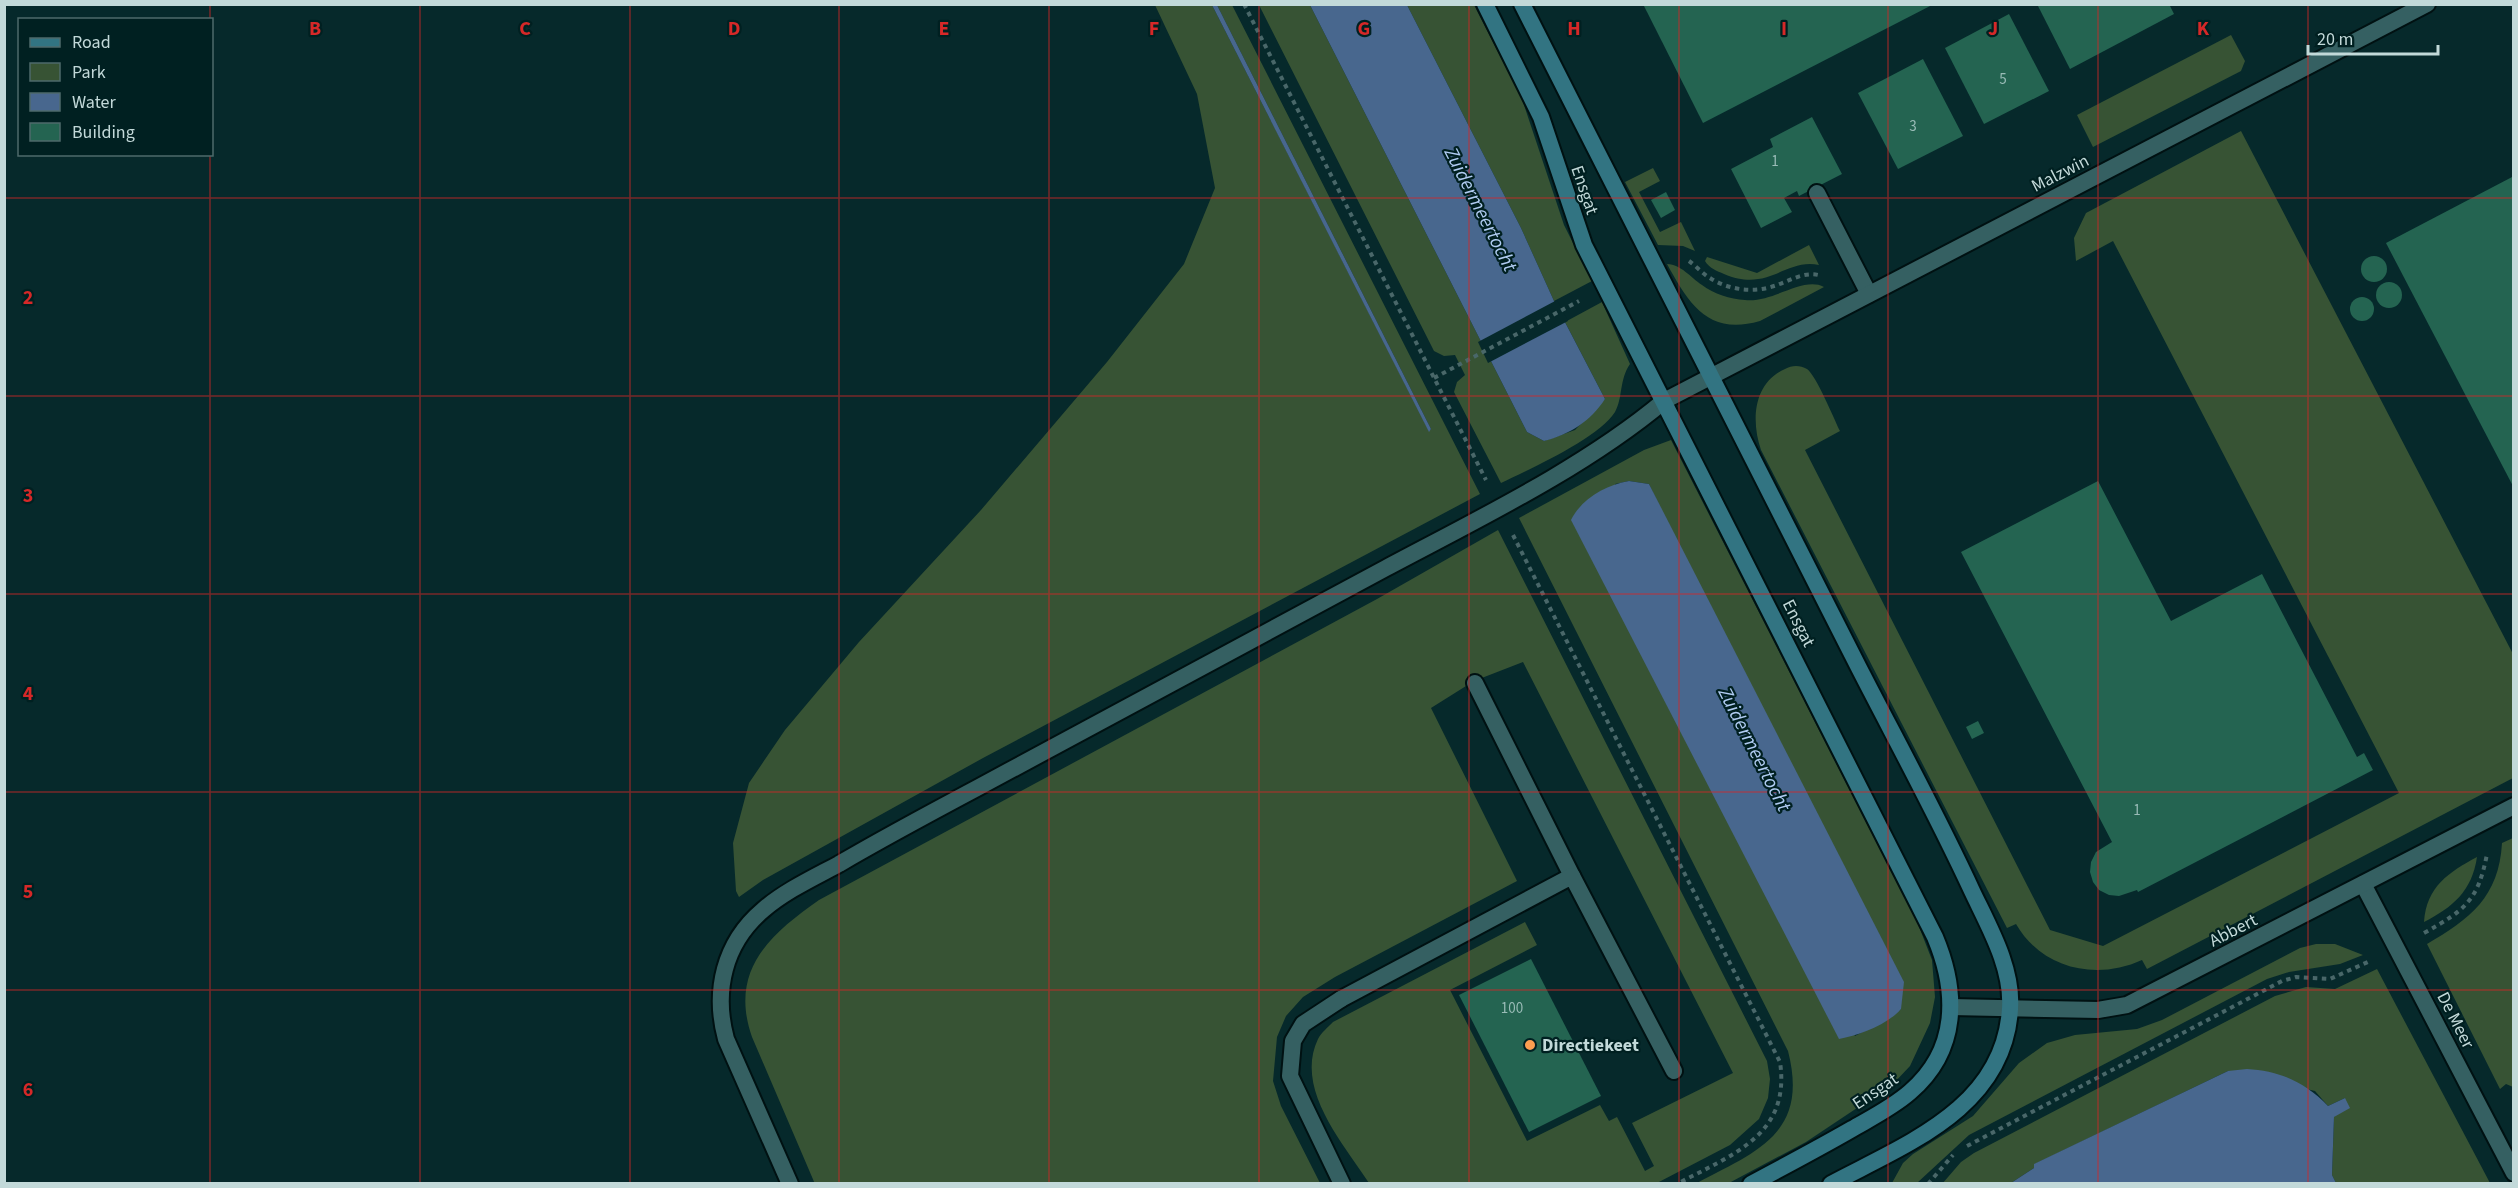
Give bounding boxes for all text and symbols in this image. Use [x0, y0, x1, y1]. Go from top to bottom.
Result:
text: B [309, 15, 321, 43]
text: C [519, 15, 531, 43]
text: D [728, 15, 740, 43]
text: E [939, 15, 949, 43]
text: F [1149, 15, 1159, 43]
text: G [1358, 15, 1370, 43]
text: H [1567, 15, 1581, 43]
text: I [1781, 15, 1787, 43]
text: J [1988, 15, 1998, 43]
text: K [2197, 15, 2210, 43]
legend [18, 18, 213, 156]
scale bar [2308, 18, 2438, 56]
text: 20 m [2317, 27, 2353, 52]
text: Road [72, 30, 111, 55]
text: Park [72, 60, 106, 85]
house number: 5 [1999, 69, 2007, 90]
text: Water [72, 90, 116, 115]
house number: 3 [1909, 116, 1917, 137]
text: Building [72, 120, 135, 145]
water label: Zuidermeertocht [1436, 142, 1524, 277]
street label: Malzwin [2027, 148, 2093, 199]
house number: 1 [1771, 151, 1779, 172]
street label: Ensgat [1564, 162, 1605, 218]
text: 2 [23, 284, 33, 312]
text: 3 [23, 482, 33, 510]
street label: Ensgat [1776, 595, 1821, 651]
text: 4 [23, 680, 34, 708]
water label: Zuidermeertocht [1710, 682, 1798, 817]
house number: 1 [2133, 800, 2141, 821]
text: 5 [23, 878, 33, 906]
street label: Abbert [2205, 908, 2262, 953]
street label: De Meer [2431, 987, 2481, 1054]
house number: 100 [1501, 998, 1523, 1019]
place label: Directiekeet [1542, 1033, 1639, 1058]
marker: Directiekeet [1523, 1038, 1537, 1052]
street label: Ensgat [1847, 1067, 1903, 1116]
text: 6 [23, 1076, 33, 1104]

